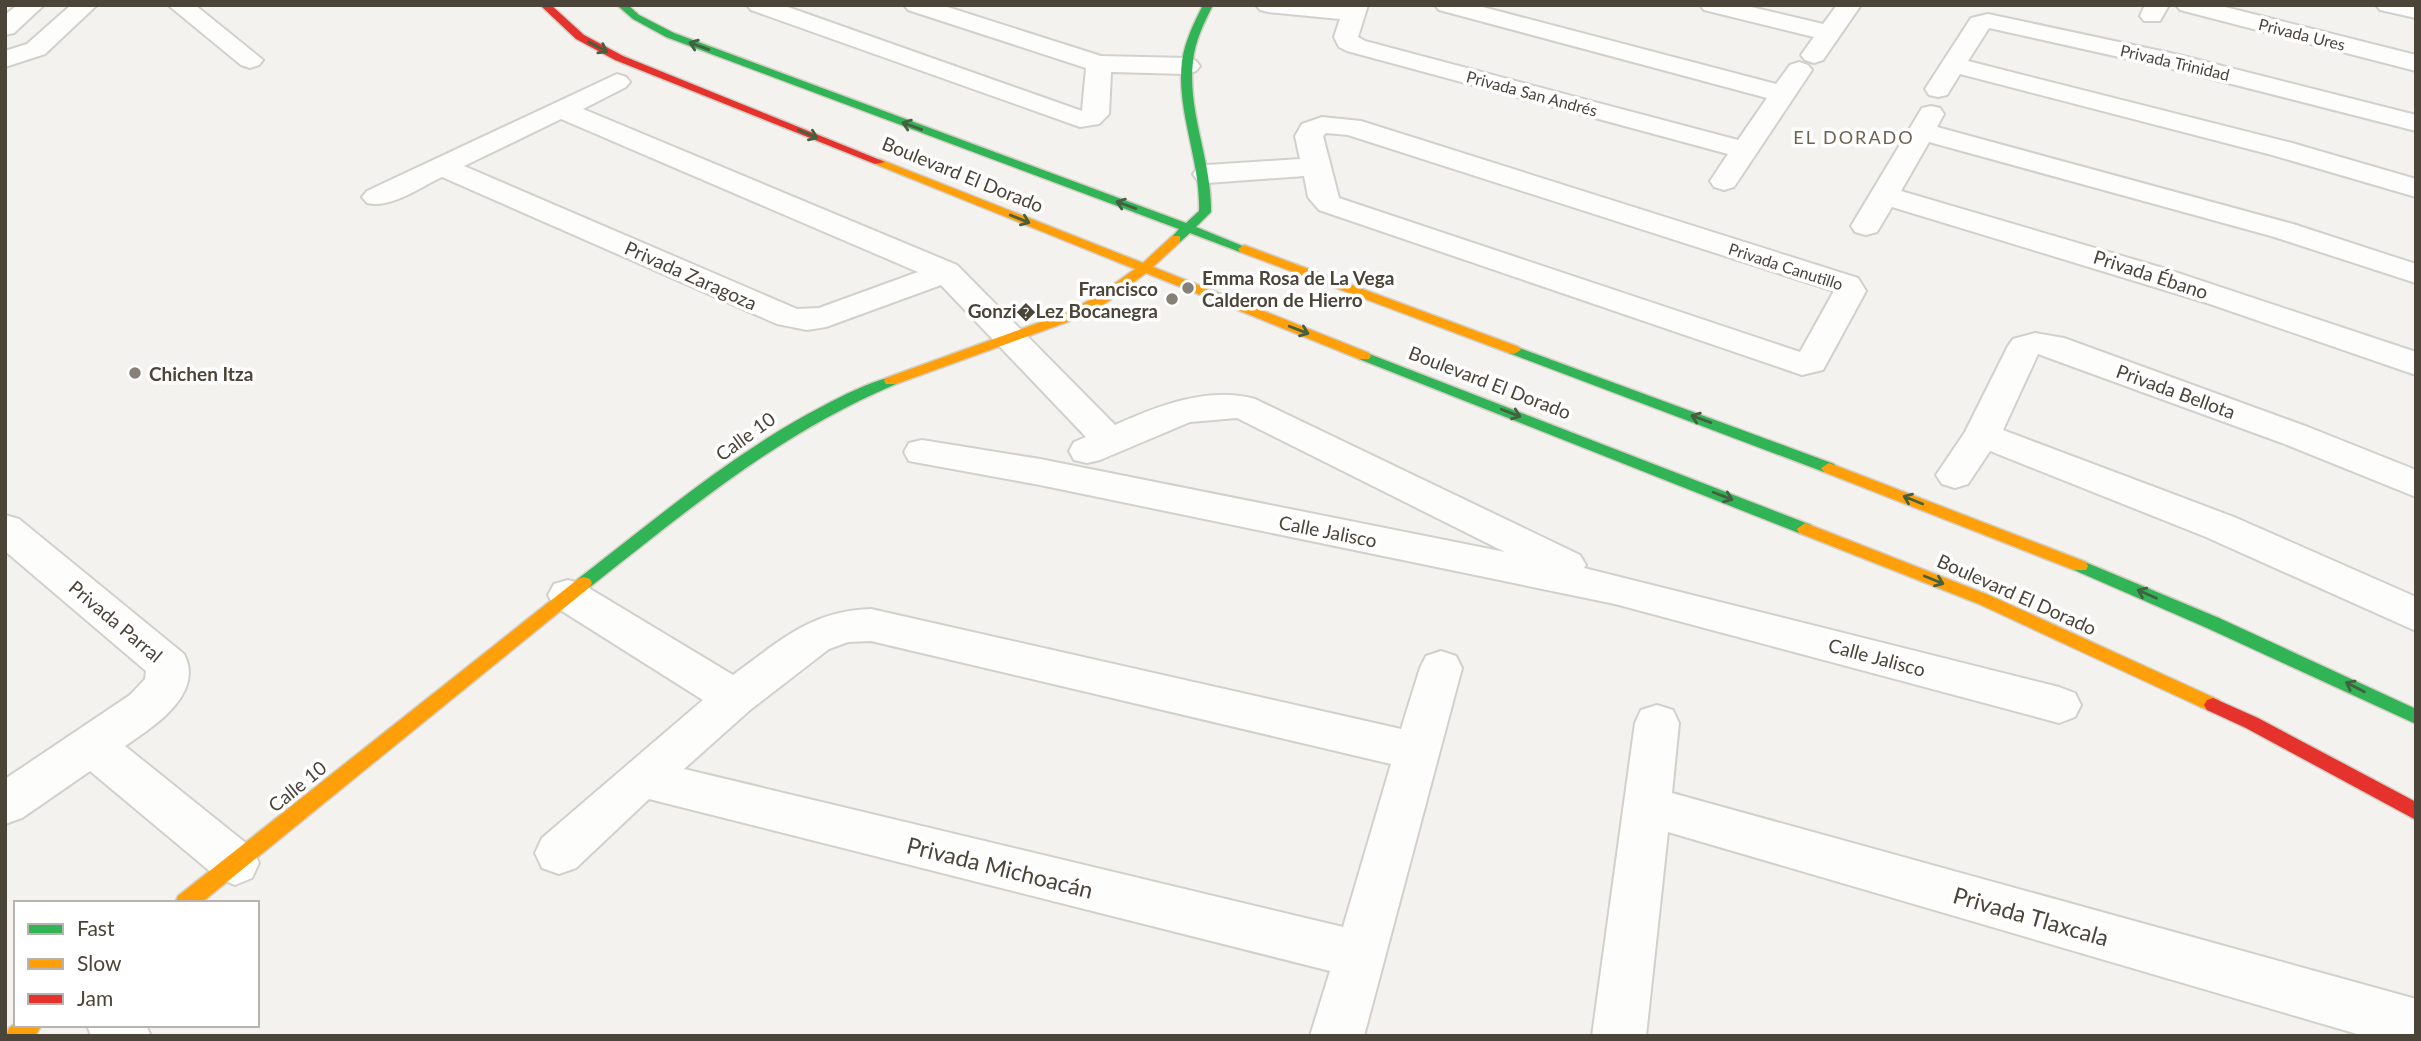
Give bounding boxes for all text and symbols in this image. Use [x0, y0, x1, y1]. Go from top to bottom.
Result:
street label: Privada Ures [2257, 14, 2347, 54]
one-way arrow [689, 39, 711, 51]
street label: Privada Trinidad [2118, 40, 2232, 84]
one-way arrow [588, 41, 608, 55]
street label: Privada San Andrés [1464, 66, 1600, 120]
one-way arrow [902, 118, 924, 131]
district label: EL DORADO [1793, 126, 1915, 148]
one-way arrow [797, 129, 819, 142]
street label: Boulevard El Dorado [879, 131, 1047, 217]
one-way arrow [1115, 198, 1137, 211]
one-way arrow [1008, 214, 1030, 227]
street label: Privada Zaragoza [621, 236, 761, 314]
street label: Privada Canutillo [1726, 239, 1846, 293]
street label: Privada Ébano [2091, 245, 2211, 303]
place label: Emma Rosa de La Vega Calderon de Hierro [1202, 266, 1394, 311]
place label: Francisco Gonzi�Lez Bocanegra [968, 277, 1158, 322]
marker: Emma Rosa de La Vega Calderon de Hierro [1180, 280, 1196, 296]
marker: Francisco Gonzi�Lez Bocanegra [1164, 291, 1180, 307]
one-way arrow [1287, 324, 1309, 337]
street label: Boulevard El Dorado [1406, 340, 1574, 424]
street label: Privada Bellota [2113, 359, 2239, 423]
place label: Chichen Itza [149, 362, 253, 385]
marker: Chichen Itza [127, 365, 143, 381]
street label: Calle 10 [711, 407, 779, 465]
one-way arrow [1499, 407, 1521, 420]
one-way arrow [1690, 412, 1712, 425]
one-way arrow [1711, 490, 1733, 503]
one-way arrow [1903, 492, 1925, 505]
street label: Calle Jalisco [1277, 510, 1379, 552]
street label: Boulevard El Dorado [1934, 549, 2100, 639]
one-way arrow [1923, 574, 1944, 587]
street label: Privada Parral [65, 575, 167, 667]
one-way arrow [2137, 587, 2158, 600]
street label: Calle Jalisco [1826, 633, 1928, 681]
one-way arrow [2345, 679, 2366, 693]
street label: Calle 10 [263, 756, 331, 816]
street label: Privada Michoacán [904, 830, 1096, 904]
street label: Privada Tlaxcala [1950, 880, 2112, 952]
legend [14, 901, 259, 1027]
text: Fast [77, 915, 115, 940]
text: Slow [77, 950, 122, 975]
text: Jam [77, 985, 113, 1010]

